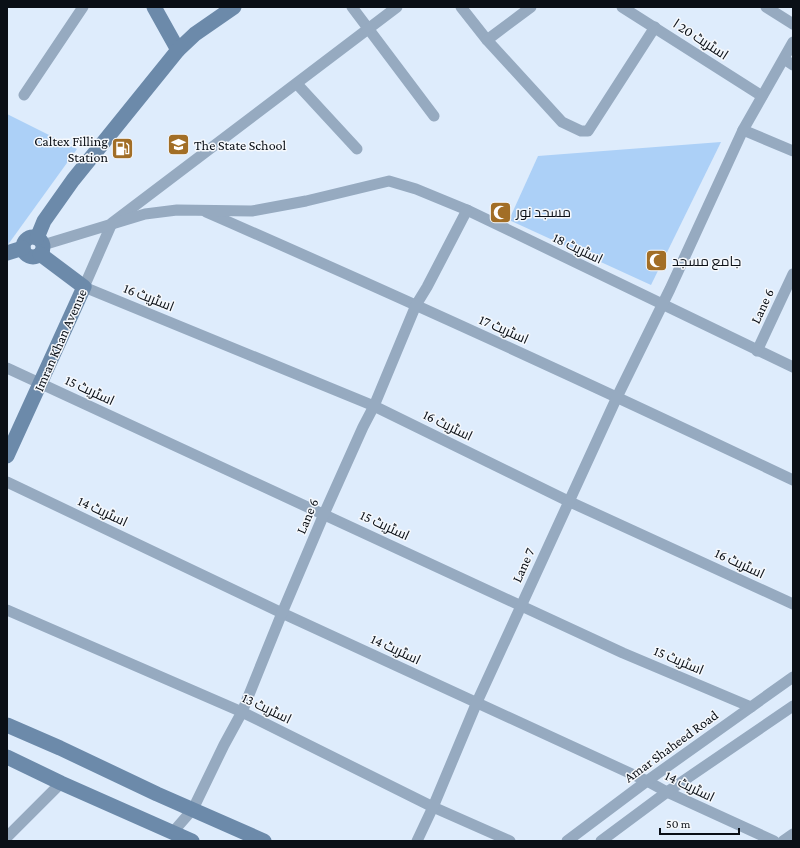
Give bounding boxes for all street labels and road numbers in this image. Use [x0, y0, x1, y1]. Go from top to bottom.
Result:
street label: اسٹریٹ 20 ا [670, 15, 732, 63]
street label: اسٹریٹ 18 [550, 229, 606, 267]
street label: اسٹریٹ 16 [121, 280, 177, 314]
street label: Imran Khan Avenue [30, 286, 90, 394]
street label: Lane 6 [747, 286, 777, 326]
street label: اسٹریٹ 17 [477, 311, 531, 347]
street label: اسٹریٹ 15 [63, 372, 117, 408]
street label: اسٹریٹ 16 [421, 406, 475, 444]
street label: اسٹریٹ 14 [75, 492, 131, 530]
street label: Lane 6 [292, 496, 322, 536]
street label: اسٹریٹ 15 [358, 507, 412, 543]
street label: Lane 7 [508, 545, 538, 585]
street label: اسٹریٹ 16 [712, 545, 768, 581]
street label: اسٹریٹ 14 [368, 630, 424, 668]
street label: اسٹریٹ 15 [652, 642, 706, 678]
street label: اسٹریٹ 13 [240, 689, 294, 727]
street label: Amar Shaheed Road [621, 706, 722, 785]
street label: اسٹریٹ 14 [663, 767, 717, 805]

